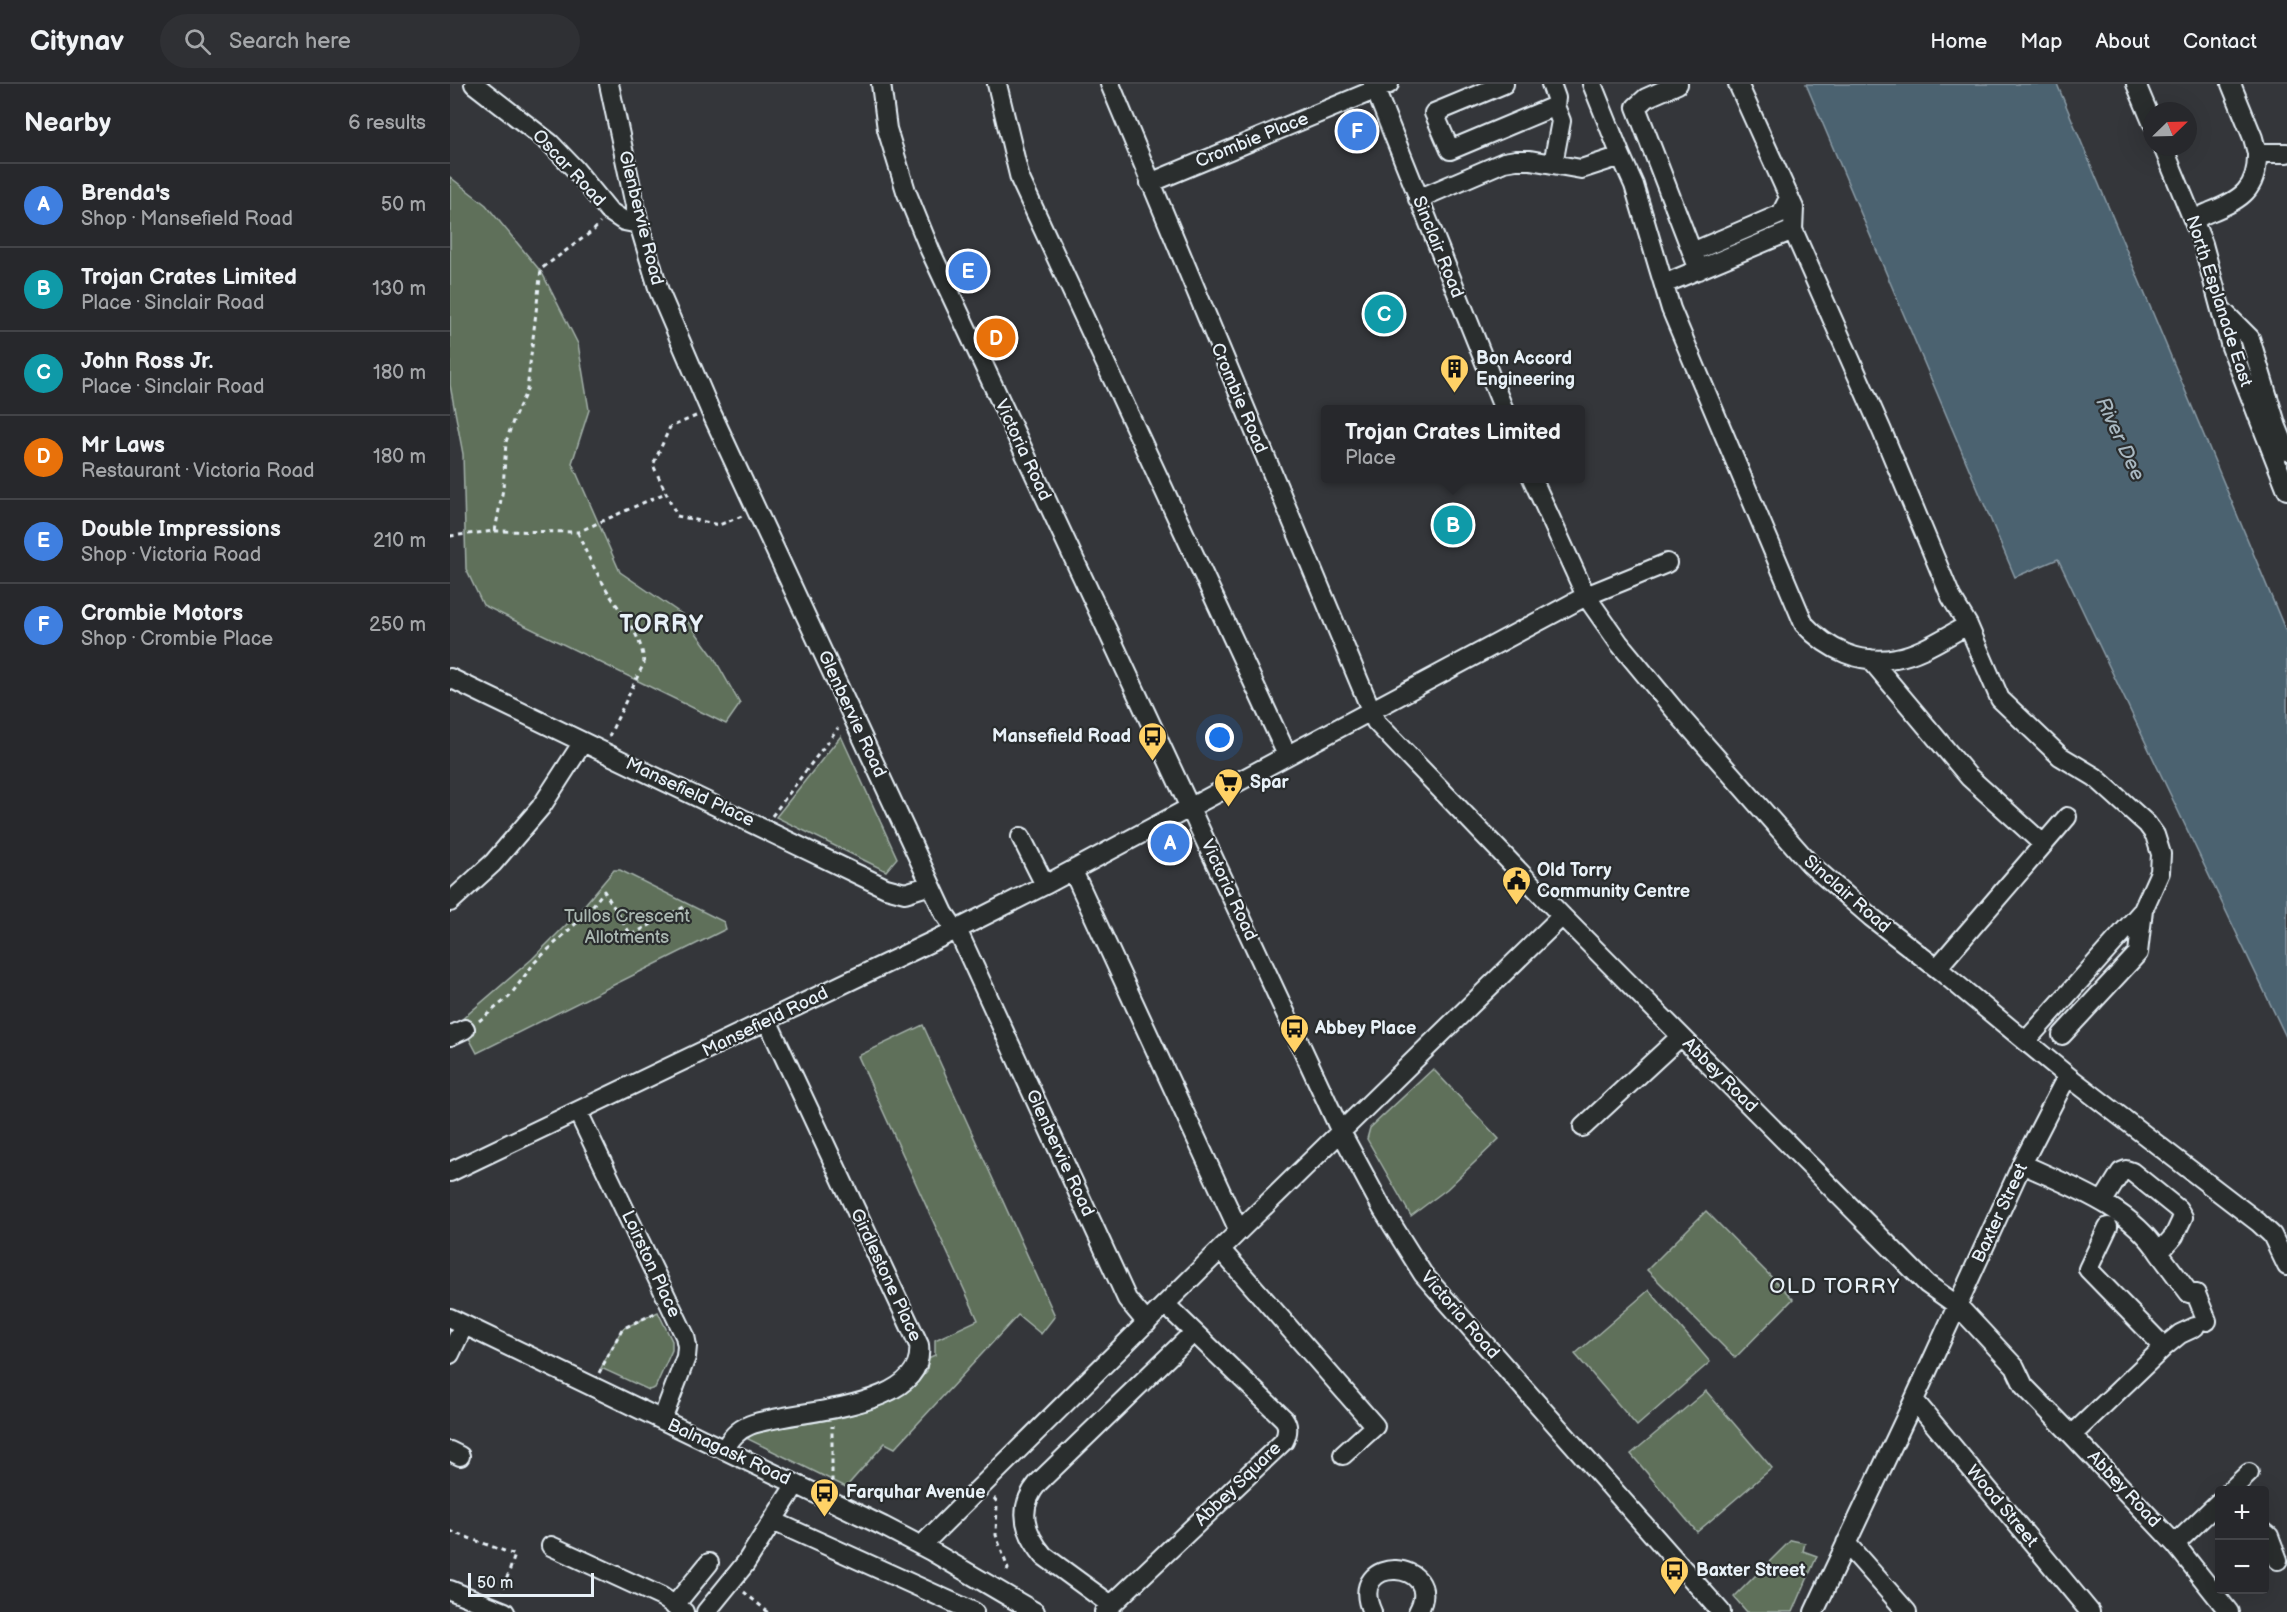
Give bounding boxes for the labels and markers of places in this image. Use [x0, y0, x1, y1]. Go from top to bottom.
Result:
pin: F [1338, 108, 1376, 154]
pin: E [948, 248, 988, 294]
pin: C [1364, 292, 1404, 336]
pin: D [976, 316, 1016, 360]
place label: Bon Accord Engineering [1476, 348, 1575, 390]
building icon: Bon Accord Engineering [1439, 352, 1471, 394]
pin: B [1434, 502, 1472, 548]
bus stop icon: Mansefield Road [1136, 720, 1168, 762]
place label: Mansefield Road [992, 726, 1131, 747]
supermarket icon: Spar [1213, 766, 1245, 808]
place label: Spar [1250, 772, 1290, 793]
pin: A [1150, 820, 1190, 866]
place label: Old Torry Community Centre [1537, 860, 1690, 902]
public building icon: Old Torry Community Centre [1500, 864, 1532, 906]
bus stop icon: Abbey Place [1278, 1012, 1310, 1054]
place label: Abbey Place [1314, 1018, 1416, 1039]
bus stop icon: Farquhar Avenue [809, 1476, 841, 1518]
place label: Farquhar Avenue [846, 1482, 986, 1503]
bus stop icon: Baxter Street [1659, 1554, 1691, 1596]
place label: Baxter Street [1696, 1560, 1805, 1581]

